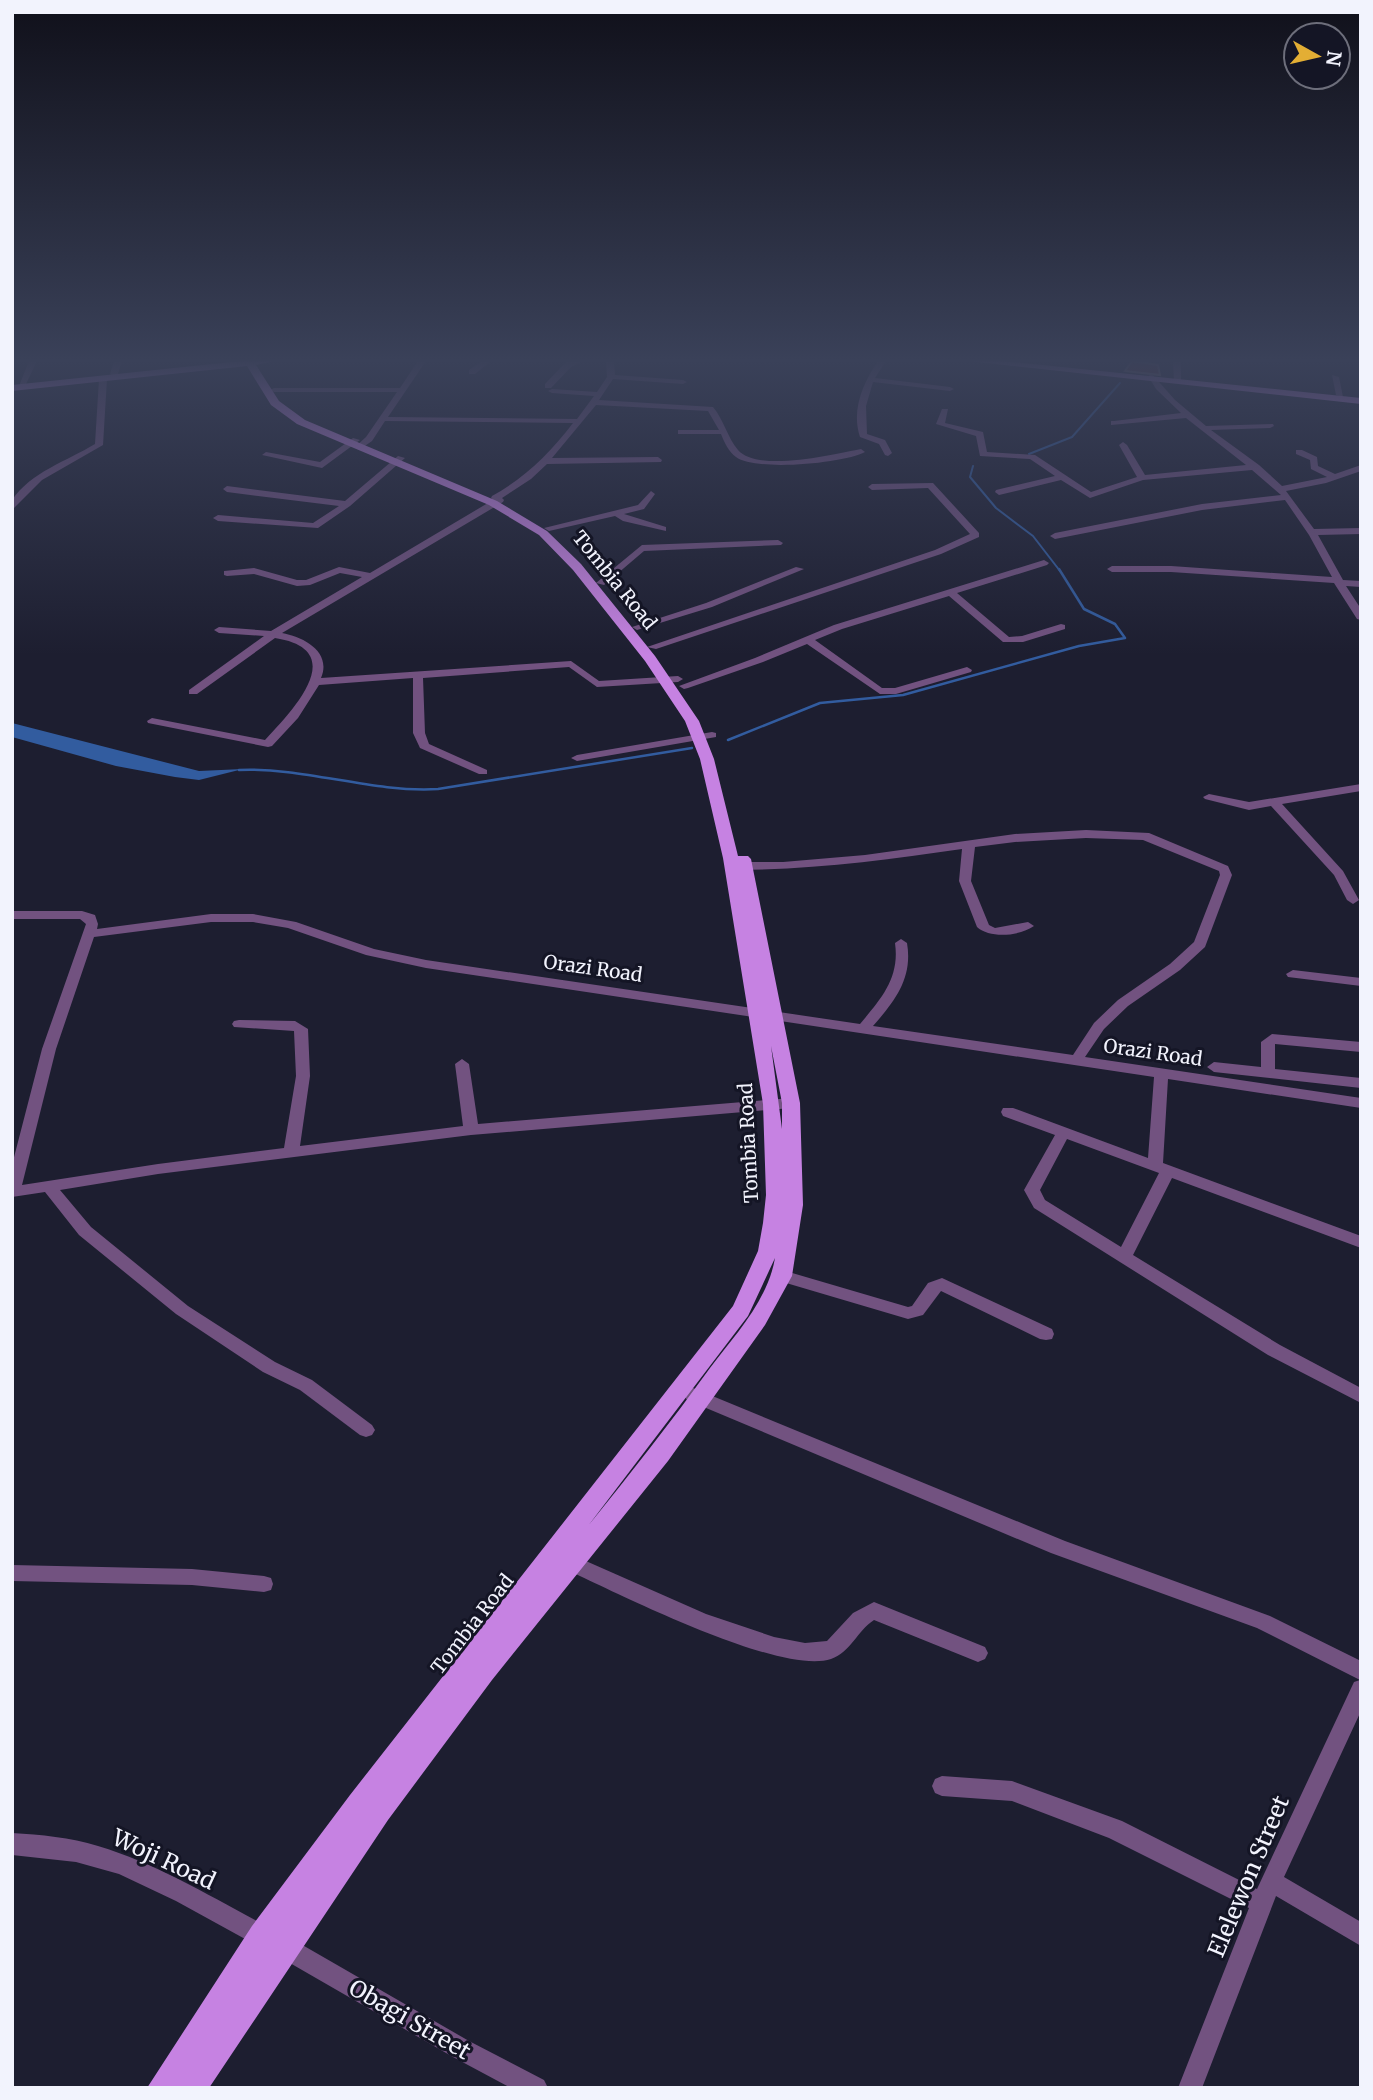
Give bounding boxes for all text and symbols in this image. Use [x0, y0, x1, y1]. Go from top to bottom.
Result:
north arrow [1282, 21, 1352, 91]
text: N [1321, 49, 1347, 67]
street label: Tombia Road [568, 526, 662, 634]
street label: Orazi Road [542, 949, 644, 987]
street label: Orazi Road [1102, 1033, 1204, 1071]
street label: Tombia Road [733, 1082, 763, 1204]
street label: Tombia Road [425, 1569, 519, 1679]
street label: Elelewon Street [1201, 1791, 1295, 1961]
street label: Woji Road [107, 1822, 220, 1896]
street label: Obagi Street [344, 1972, 476, 2066]

